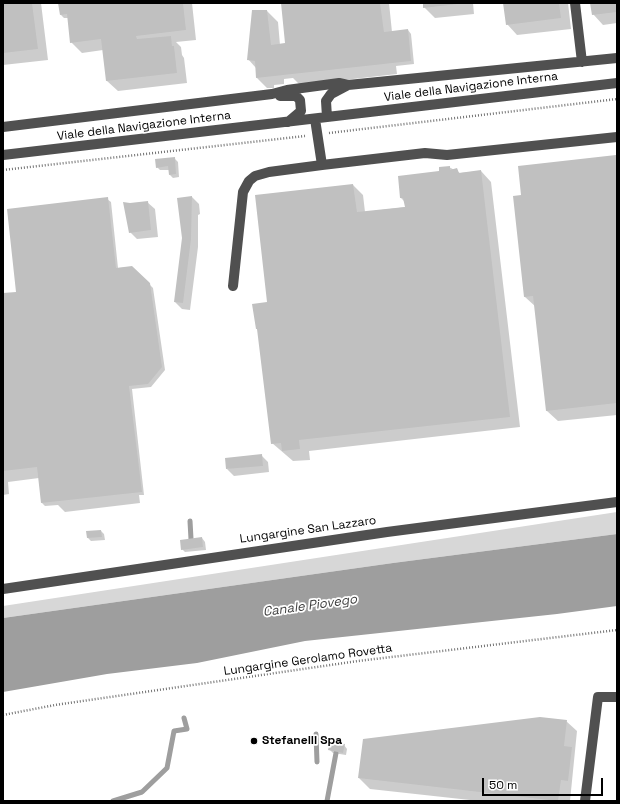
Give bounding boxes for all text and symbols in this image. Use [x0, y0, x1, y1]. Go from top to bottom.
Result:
street label: Viale della Navigazione Interna [383, 69, 559, 105]
street label: Viale della Navigazione Interna [56, 108, 232, 144]
street label: Lungargine San Lazzaro [239, 513, 377, 547]
water label: Canale Piovego [262, 592, 358, 620]
street label: Lungargine Gerolamo Rovetta [223, 641, 393, 679]
place label: Stefanelli Spa [262, 734, 342, 748]
marker: Stefanelli Spa [249, 736, 259, 746]
scale bar [484, 770, 605, 796]
text: 50 m [489, 777, 517, 793]

